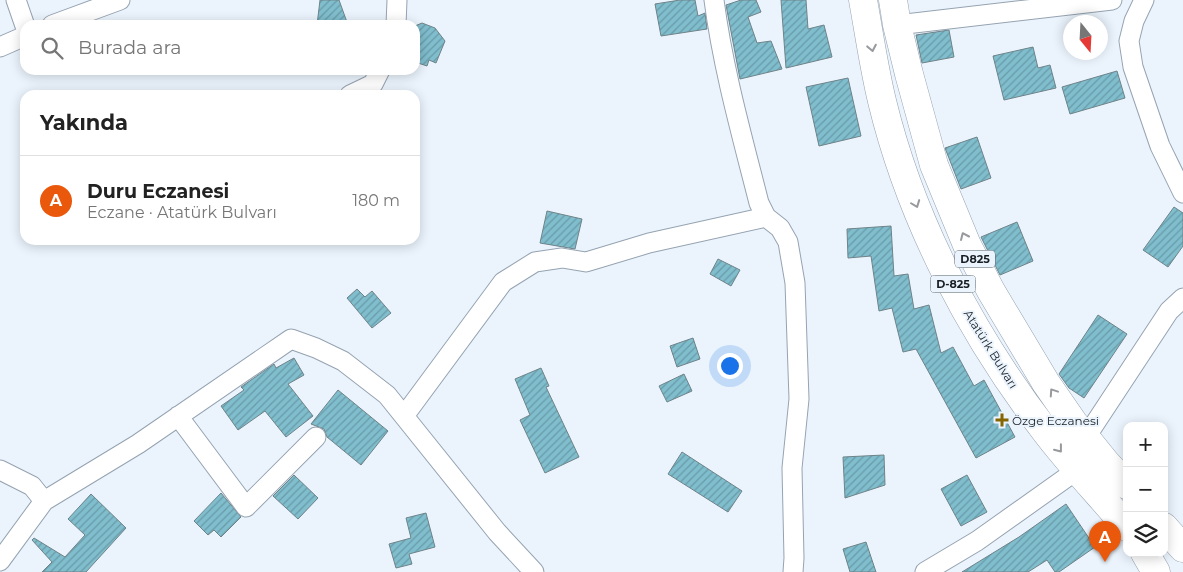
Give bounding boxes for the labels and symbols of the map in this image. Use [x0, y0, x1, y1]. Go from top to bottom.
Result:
north arrow [1063, 15, 1108, 60]
one-way arrow [866, 44, 876, 52]
one-way arrow [910, 199, 920, 208]
one-way arrow [959, 232, 970, 241]
road number: D825 [955, 250, 995, 268]
road number: D-825 [930, 276, 976, 292]
street label: Atatürk Bulvarı [961, 307, 1021, 391]
your location [717, 353, 743, 379]
one-way arrow [1050, 389, 1059, 398]
place label: Özge Eczanesi [1012, 413, 1099, 428]
marker: Özge Eczanesi [996, 414, 1008, 426]
one-way arrow [1054, 443, 1062, 452]
pin: A [1089, 521, 1121, 562]

